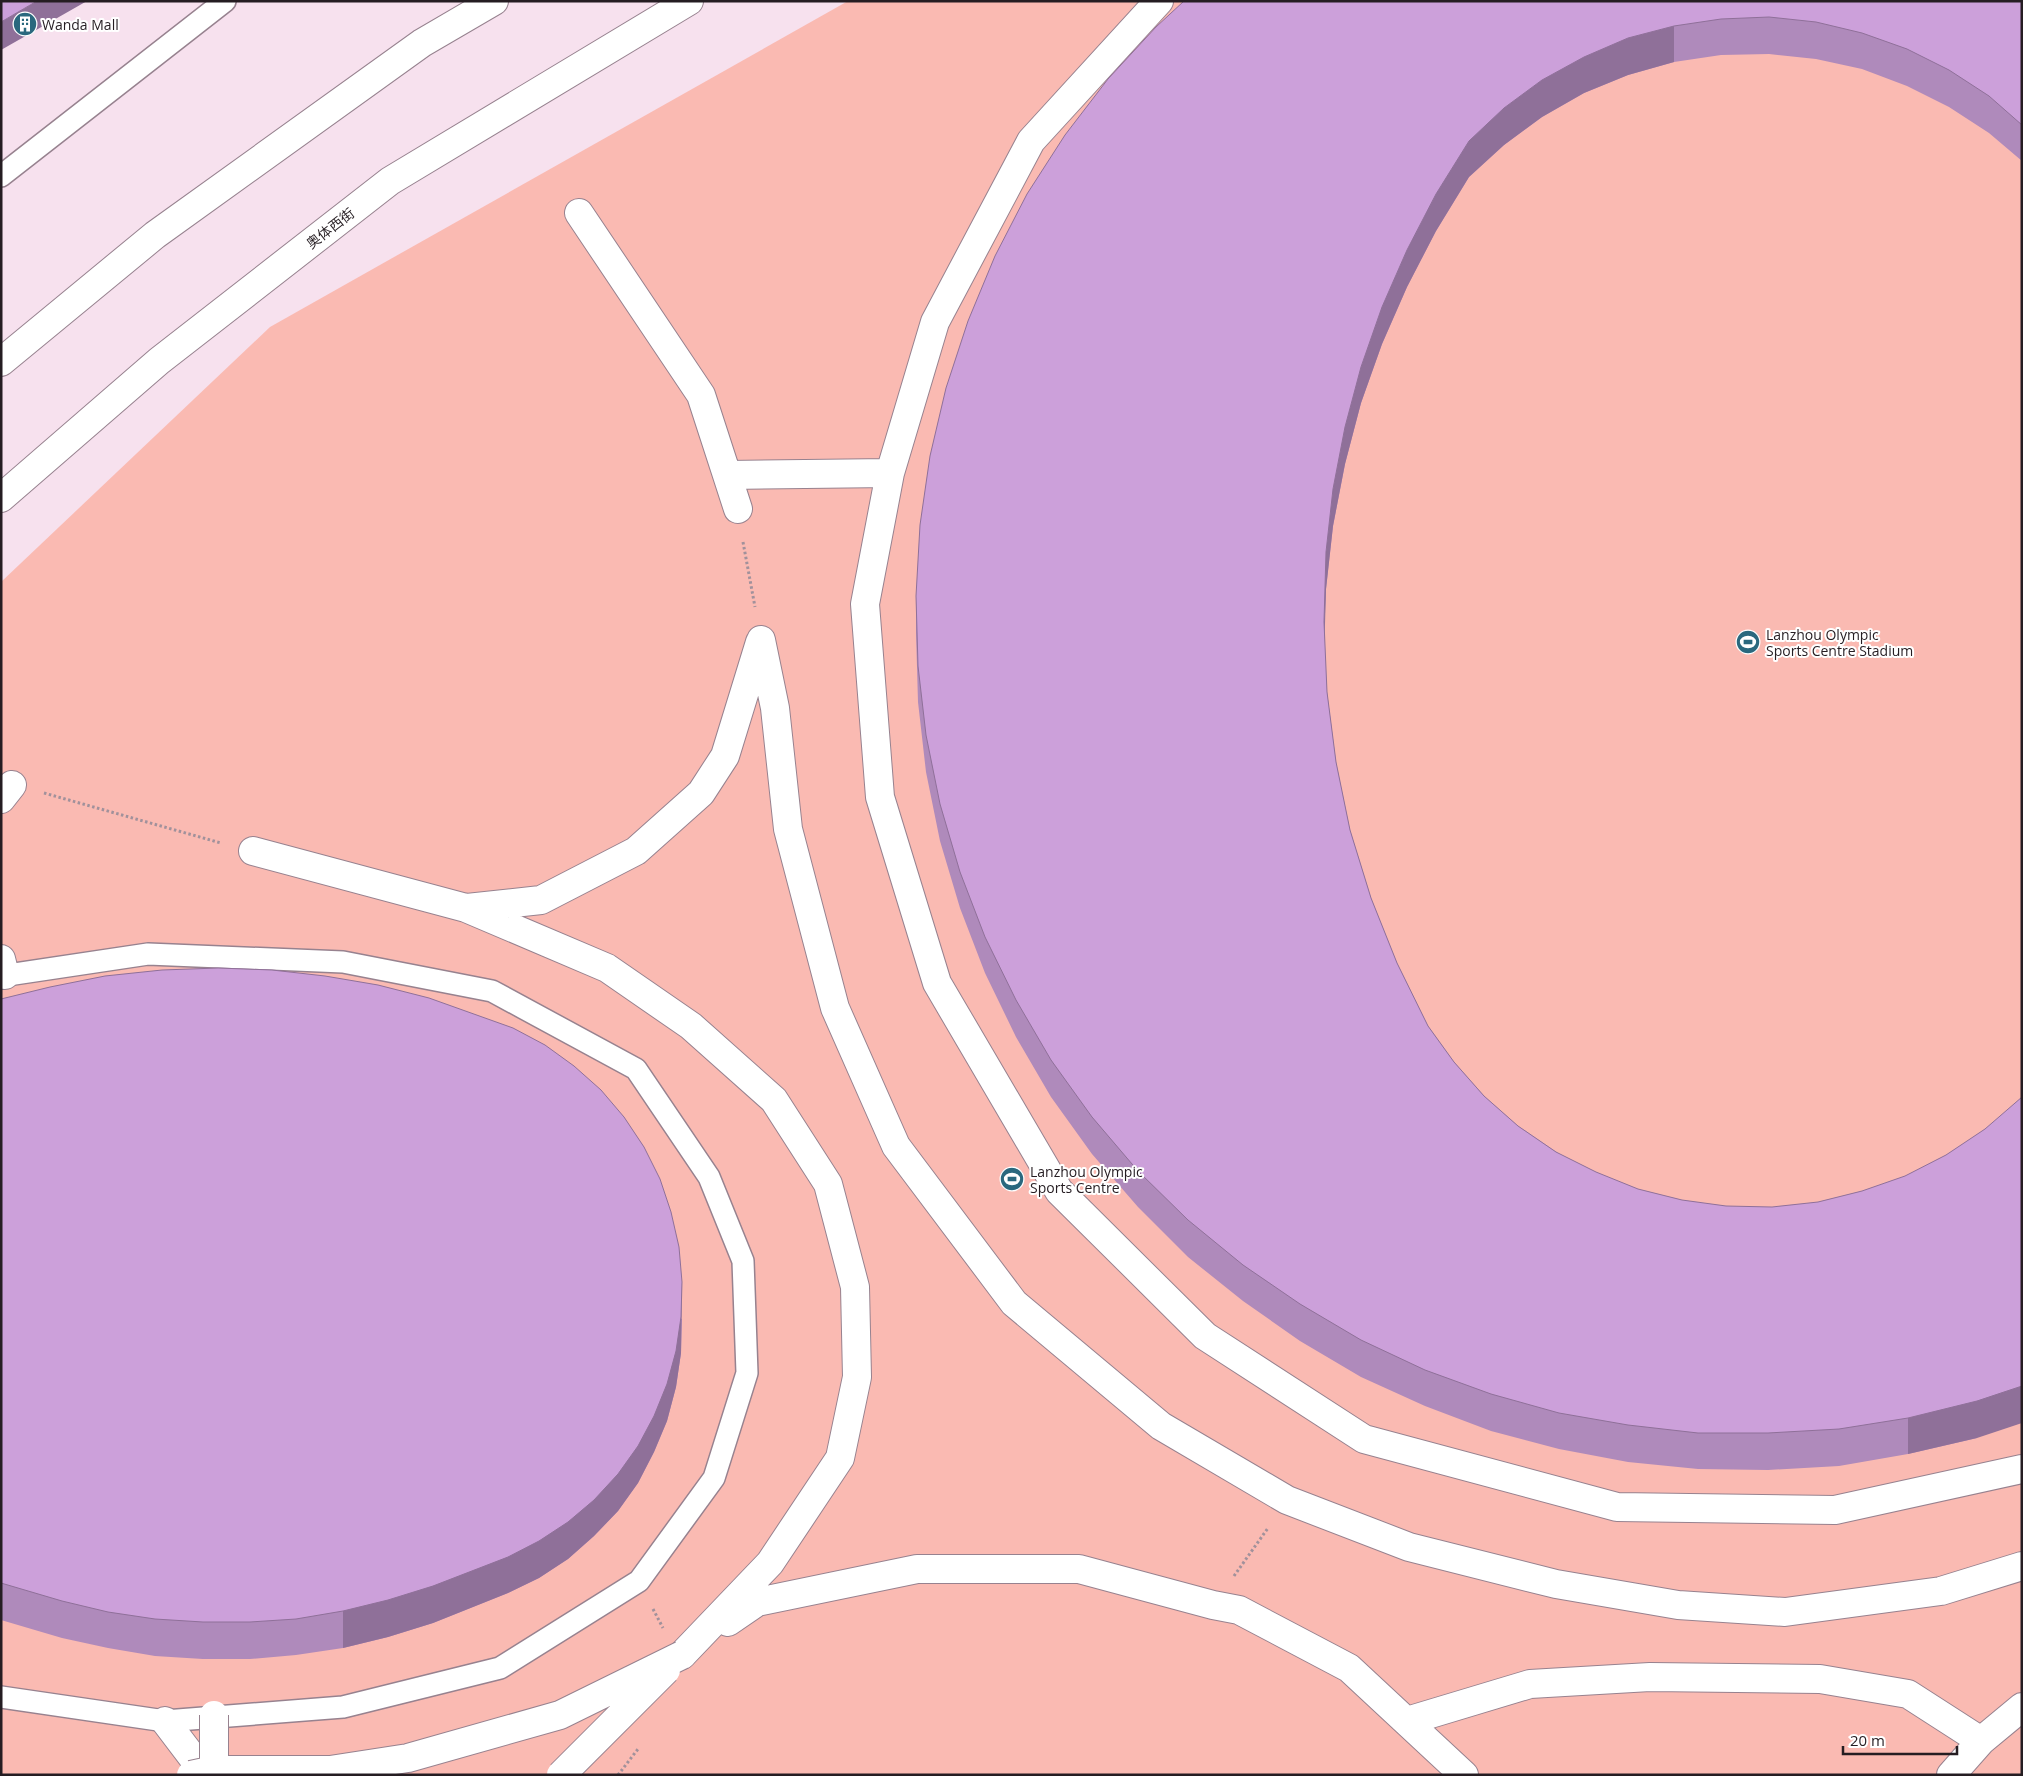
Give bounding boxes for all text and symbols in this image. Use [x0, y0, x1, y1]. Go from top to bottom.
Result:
building icon: Wanda Mall [12, 11, 38, 37]
place label: Wanda Mall [42, 15, 119, 34]
street label: 奥体西街 [302, 203, 358, 253]
place label: Lanzhou Olympic Sports Centre Stadium [1766, 625, 1913, 660]
sports icon: Lanzhou Olympic Sports Centre Stadium [1735, 629, 1761, 655]
place label: Lanzhou Olympic Sports Centre [1030, 1162, 1143, 1197]
sports icon: Lanzhou Olympic Sports Centre [999, 1166, 1025, 1192]
scale bar [1843, 1724, 1957, 1756]
text: 20 m [1850, 1730, 1885, 1750]

